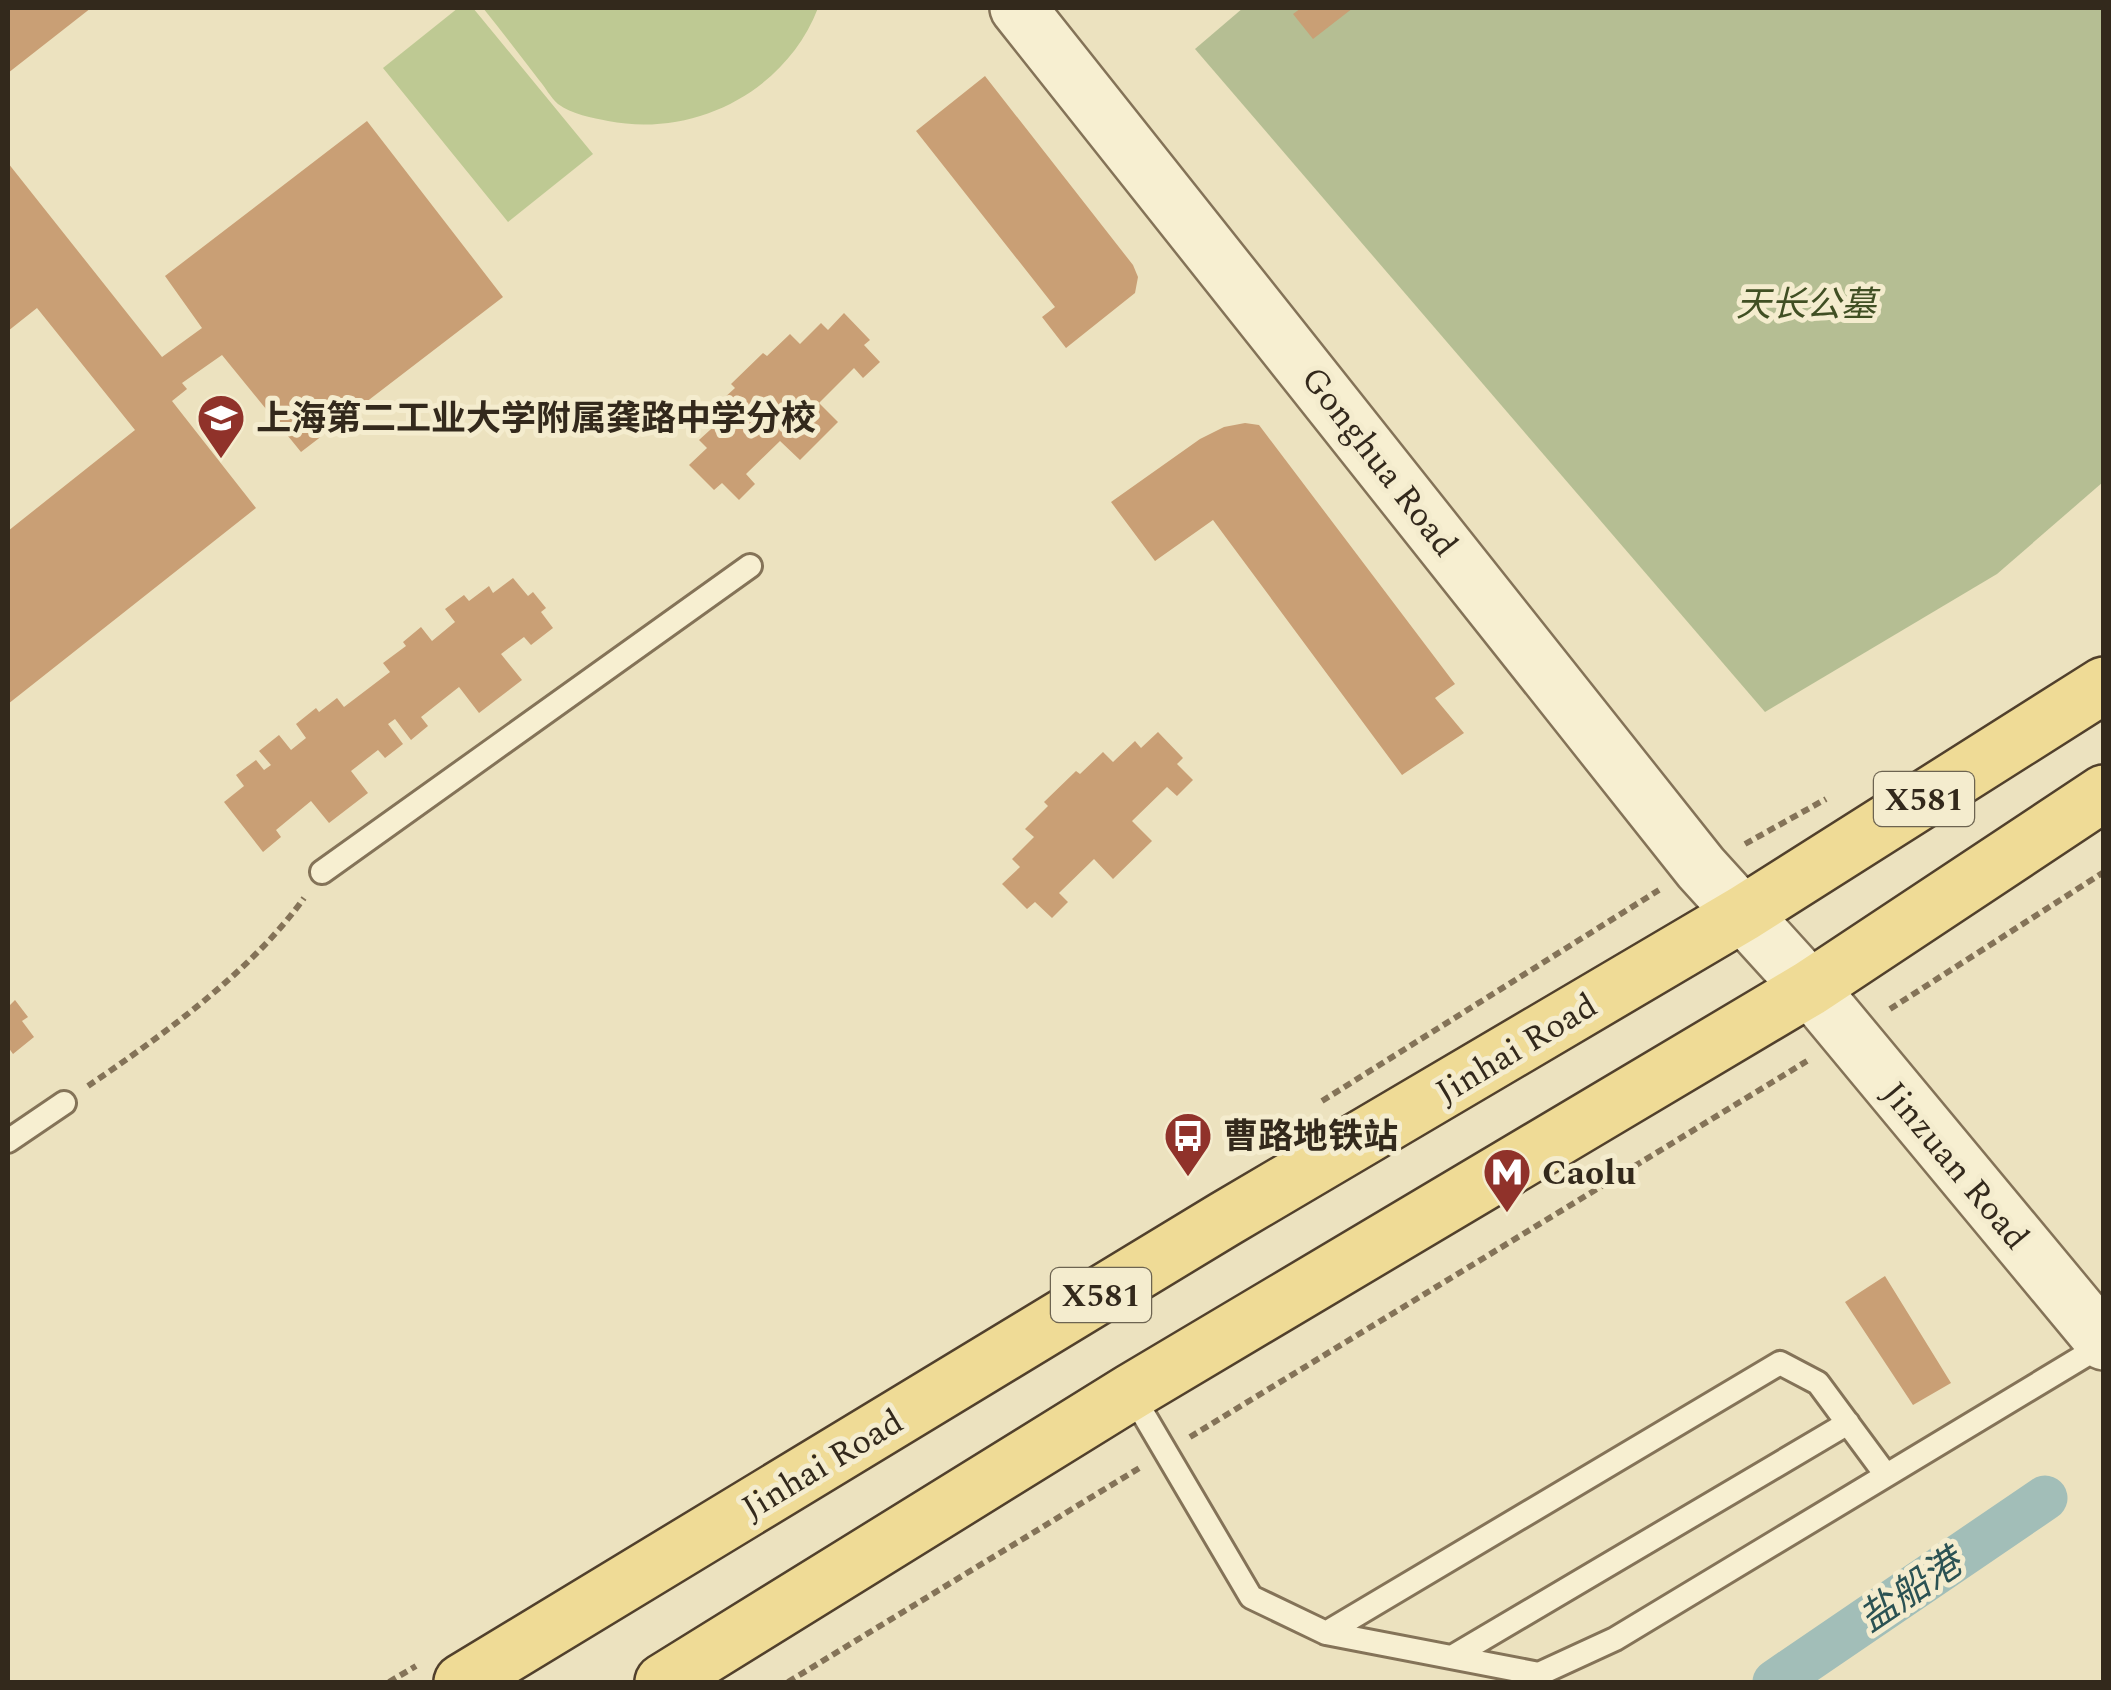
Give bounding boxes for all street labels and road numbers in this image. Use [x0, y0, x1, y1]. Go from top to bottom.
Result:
street label: Gonghua Road [1287, 355, 1470, 569]
road number: X581 [1874, 772, 1974, 826]
street label: Jinhai Road [1426, 980, 1608, 1118]
street label: Jinzuan Road [1868, 1070, 2041, 1262]
road number: X581 [1051, 1268, 1151, 1322]
street label: Jinhai Road [732, 1396, 914, 1534]

